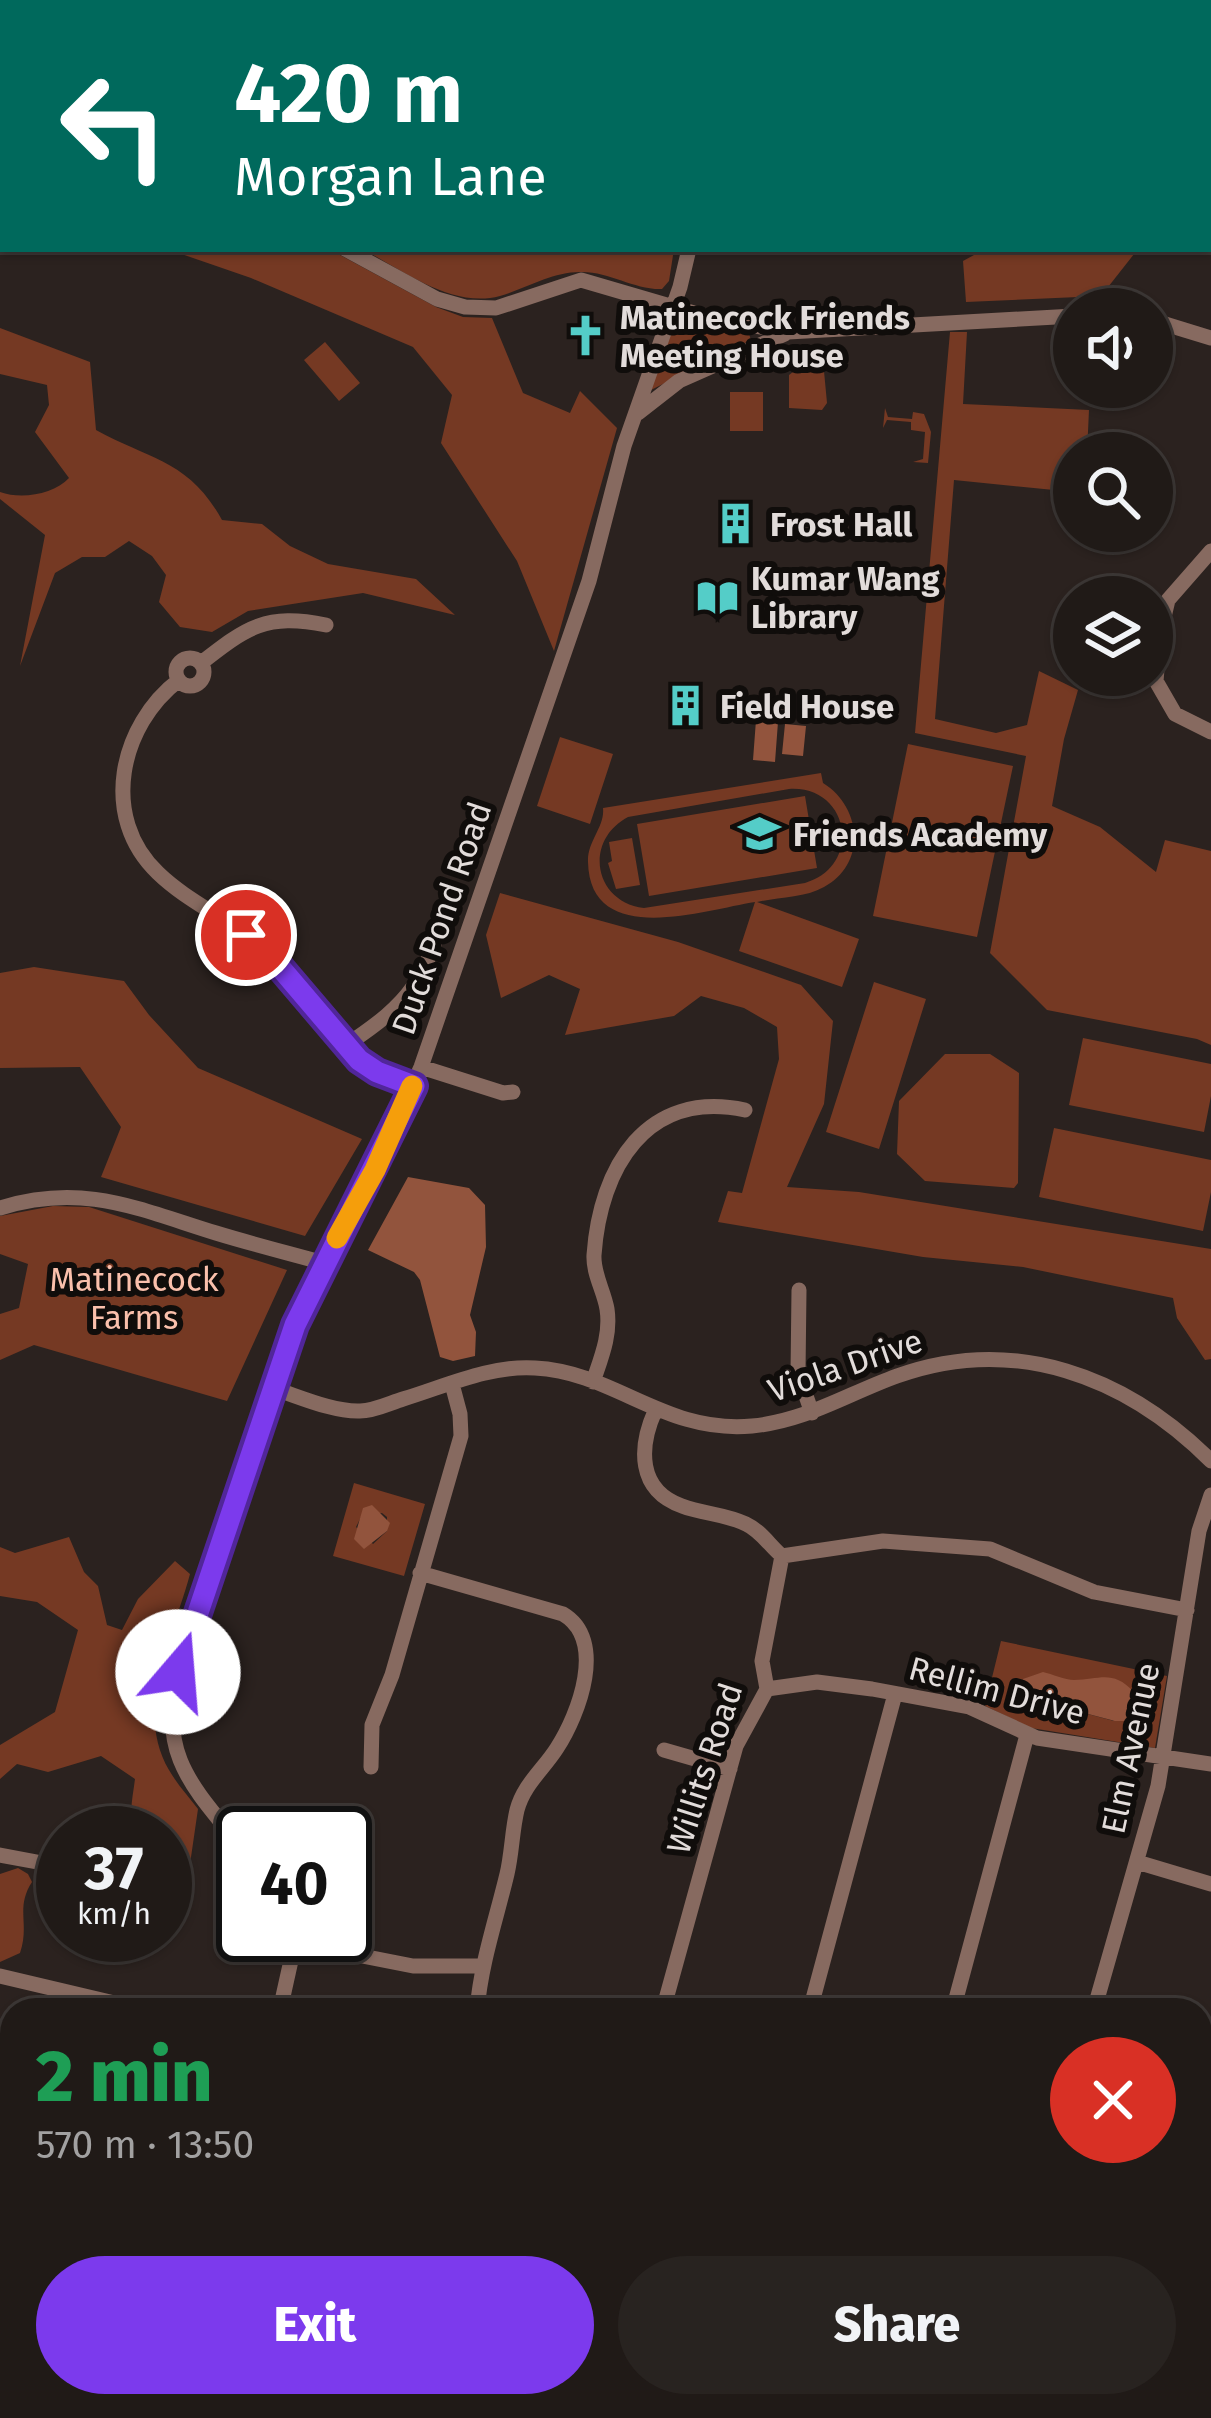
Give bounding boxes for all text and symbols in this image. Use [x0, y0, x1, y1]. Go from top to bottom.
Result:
text: 420 m [234, 43, 463, 144]
icon: left [36, 48, 192, 204]
text: Morgan Lane [234, 145, 547, 209]
map controls [1053, 288, 1173, 696]
button: sound [1053, 288, 1173, 408]
place label: Matinecock Friends Meeting House [620, 298, 910, 376]
church icon: Matinecock Friends Meeting House [563, 313, 609, 359]
button: search [1053, 432, 1173, 552]
building icon: Frost Hall [713, 501, 759, 547]
place label: Frost Hall [770, 505, 912, 545]
place label: Kumar Wang Library [751, 559, 940, 637]
library icon: Kumar Wang Library [694, 574, 740, 620]
button: layers [1053, 576, 1173, 696]
building icon: Field House [663, 683, 709, 729]
place label: Field House [720, 687, 894, 727]
street label: Duck Pond Road [383, 797, 500, 1040]
school or university icon: Friends Academy [736, 811, 782, 857]
place label: Friends Academy [793, 815, 1048, 855]
pin [195, 884, 297, 986]
icon: arrive [213, 902, 279, 968]
park label: Matinecock Farms [49, 1260, 219, 1338]
street label: Viola Drive [763, 1321, 928, 1411]
position arrow [115, 1609, 241, 1735]
street label: Rellim Drive [904, 1648, 1089, 1734]
street label: Elm Avenue [1093, 1659, 1169, 1837]
street label: Willits Road [659, 1678, 751, 1859]
speed limit sign: 40 [216, 1806, 372, 1962]
text: 37 [85, 1833, 143, 1905]
text: km/h [77, 1896, 151, 1932]
text: 2 min [36, 2034, 212, 2120]
button: close [1050, 2037, 1176, 2163]
text: 570 m · 13:50 [36, 2122, 254, 2168]
button: Exit [36, 2256, 594, 2394]
button: Share [618, 2256, 1176, 2394]

